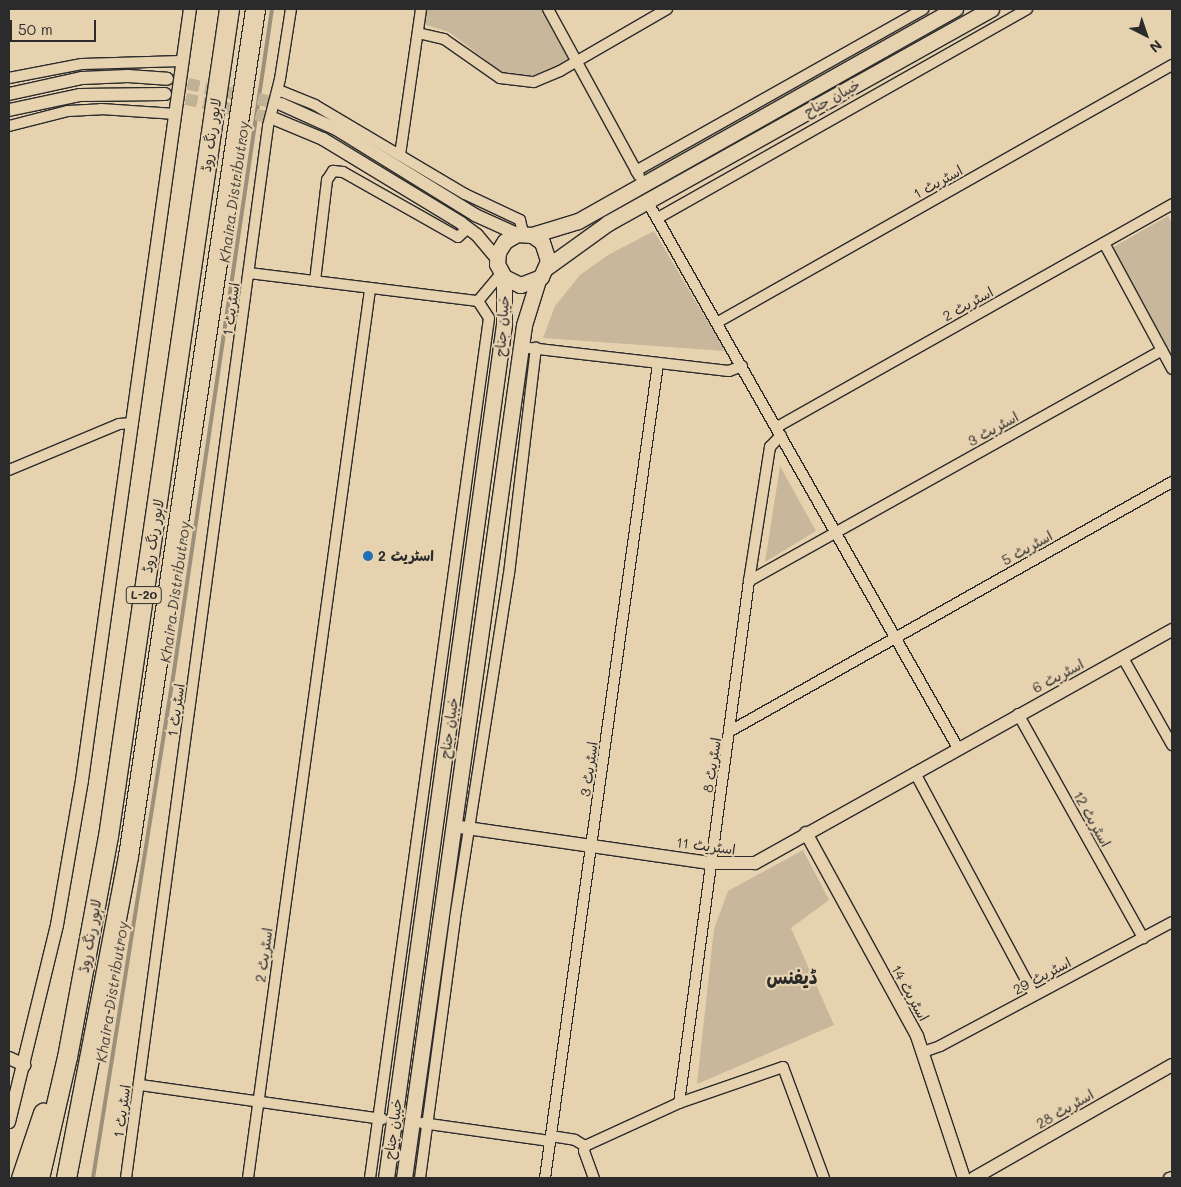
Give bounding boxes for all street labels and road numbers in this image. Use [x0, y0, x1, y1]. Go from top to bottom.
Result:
street label: خیبان جناح [801, 76, 863, 120]
street label: لاہور رنگ روڈ [198, 97, 224, 173]
street label: اسٹریٹ 1 [911, 162, 965, 202]
street label: اسٹریٹ 1 [219, 281, 243, 337]
street label: اسٹریٹ 2 [940, 283, 996, 325]
street label: خیبان جناح [491, 295, 513, 357]
street label: اسٹریٹ 3 [965, 408, 1021, 450]
street label: لاہور رنگ روڈ [139, 498, 167, 574]
street label: اسٹریٹ 5 [999, 527, 1055, 569]
road number: L-20 [125, 586, 163, 604]
street label: اسٹریٹ 6 [1029, 656, 1087, 696]
street label: اسٹریٹ 1 [164, 682, 188, 738]
street label: خیبان جناح [436, 696, 462, 760]
street label: اسٹریٹ 8 [699, 736, 725, 794]
street label: اسٹریٹ 3 [577, 740, 601, 798]
street label: اسٹریٹ 12 [1070, 788, 1114, 850]
street label: اسٹریٹ 11 [675, 834, 737, 858]
street label: لاہور رنگ روڈ [75, 898, 105, 974]
street label: اسٹریٹ 2 [252, 927, 276, 983]
street label: اسٹریٹ 29 [1010, 954, 1074, 998]
street label: اسٹریٹ 14 [888, 962, 932, 1024]
street label: اسٹریٹ 1 [110, 1083, 134, 1139]
street label: اسٹریٹ 28 [1033, 1086, 1097, 1132]
street label: خیبان جناح [380, 1097, 406, 1161]

